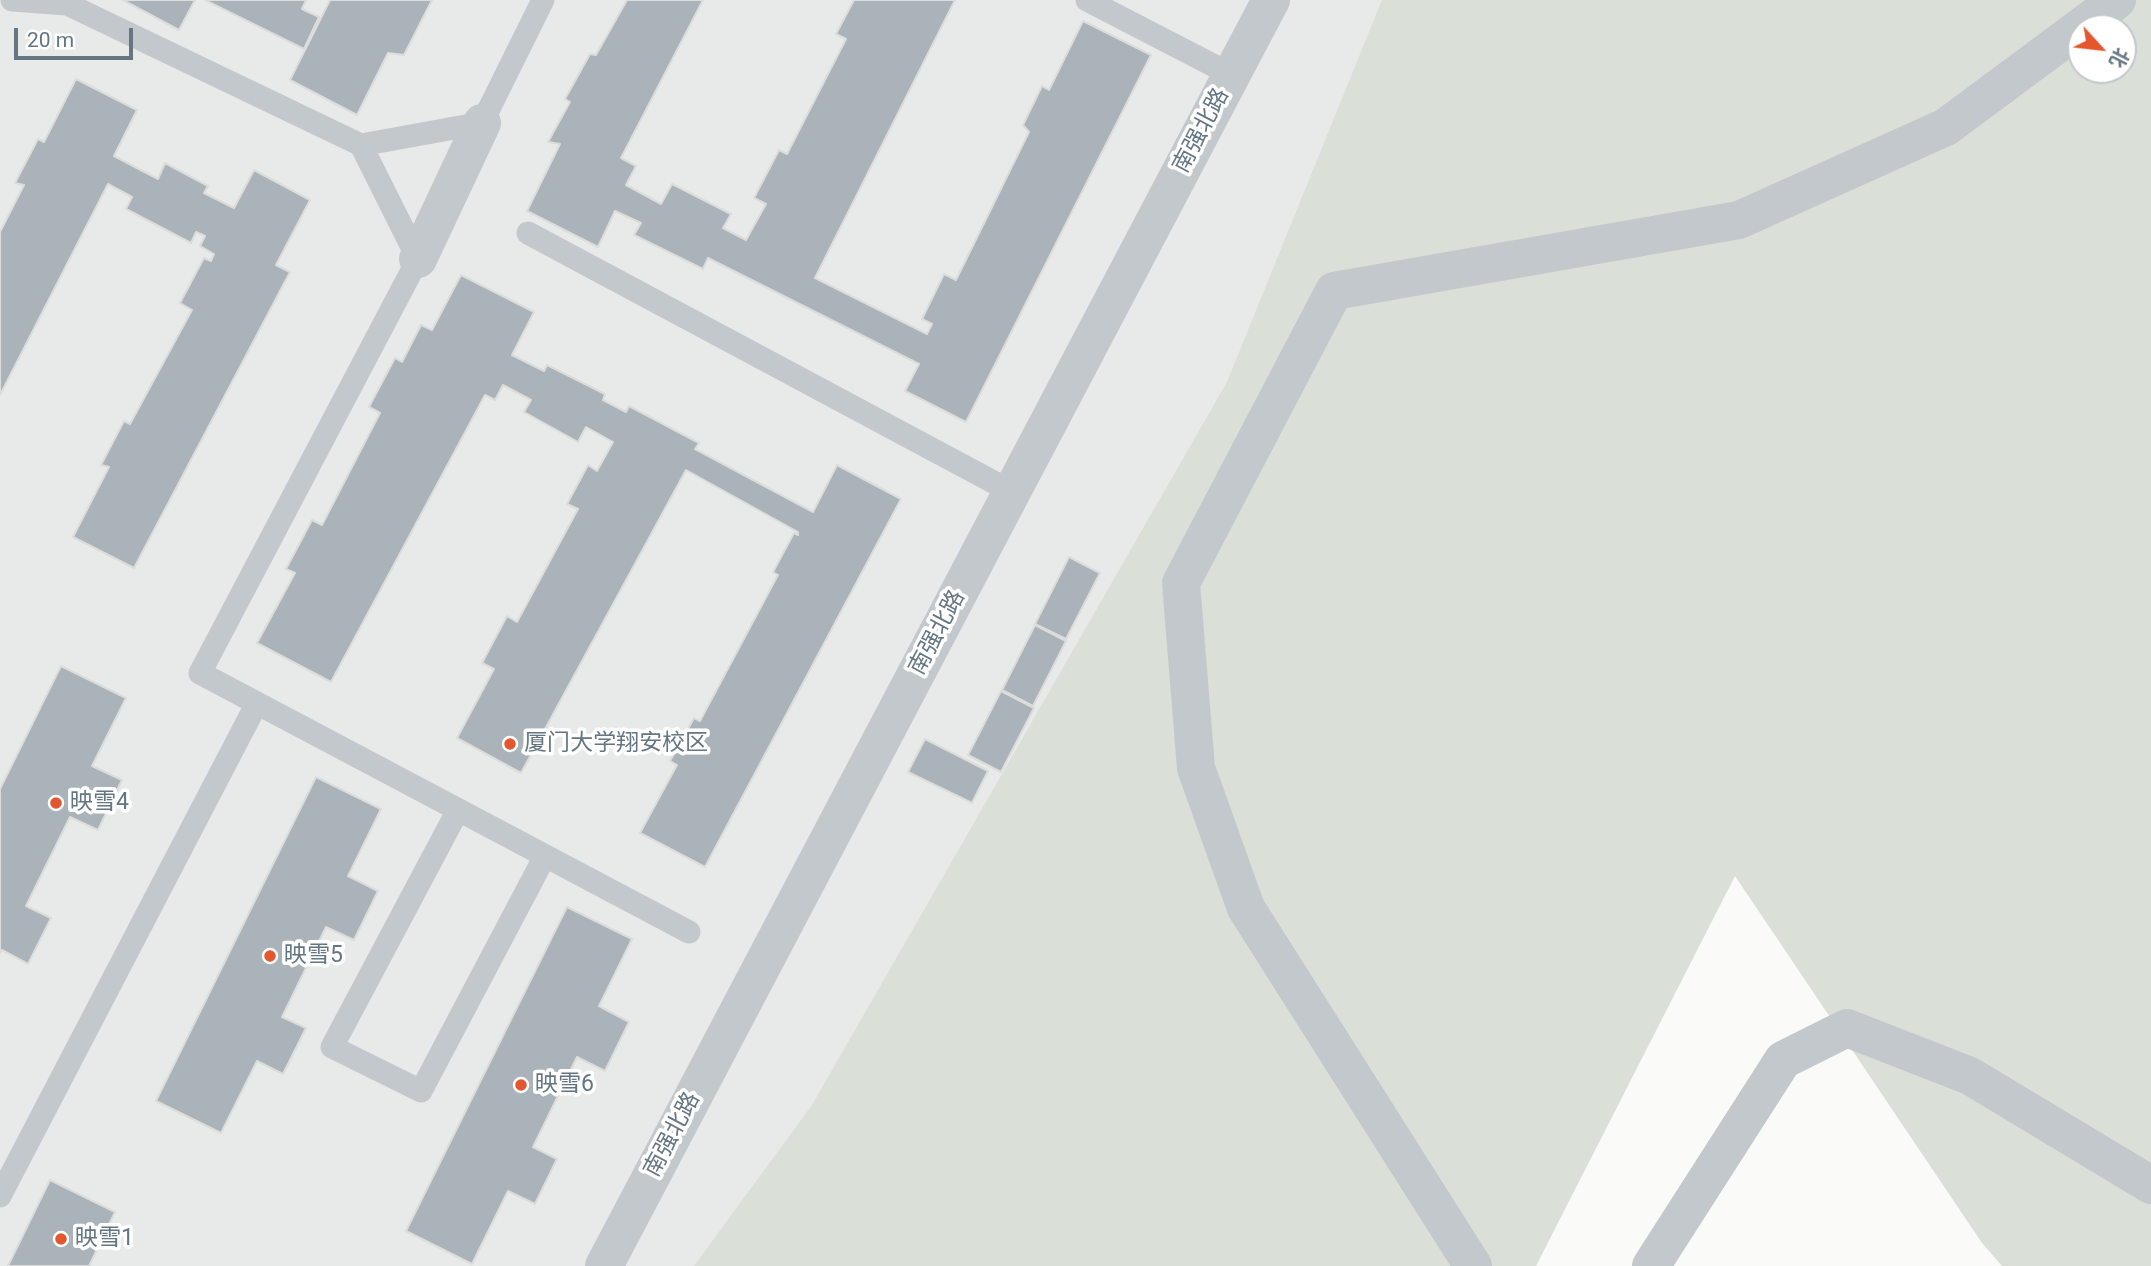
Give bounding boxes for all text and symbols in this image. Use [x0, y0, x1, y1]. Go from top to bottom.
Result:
scale bar [18, 14, 136, 58]
north arrow [2067, 14, 2137, 84]
text: 20 m [27, 28, 74, 52]
text: 北 [2105, 44, 2134, 72]
street label: 南强北路 [1168, 84, 1236, 178]
street label: 南强北路 [904, 586, 972, 680]
place label: 厦门大学翔安校区 [524, 730, 708, 758]
marker: 厦门大学翔安校区 [502, 736, 518, 752]
place label: 映雪4 [70, 789, 129, 817]
marker: 映雪4 [48, 795, 64, 811]
place label: 映雪5 [284, 942, 343, 970]
marker: 映雪5 [262, 948, 278, 964]
place label: 映雪6 [535, 1071, 594, 1099]
marker: 映雪6 [513, 1077, 529, 1093]
street label: 南强北路 [639, 1088, 707, 1182]
place label: 映雪1 [75, 1225, 134, 1253]
marker: 映雪1 [53, 1231, 69, 1247]

